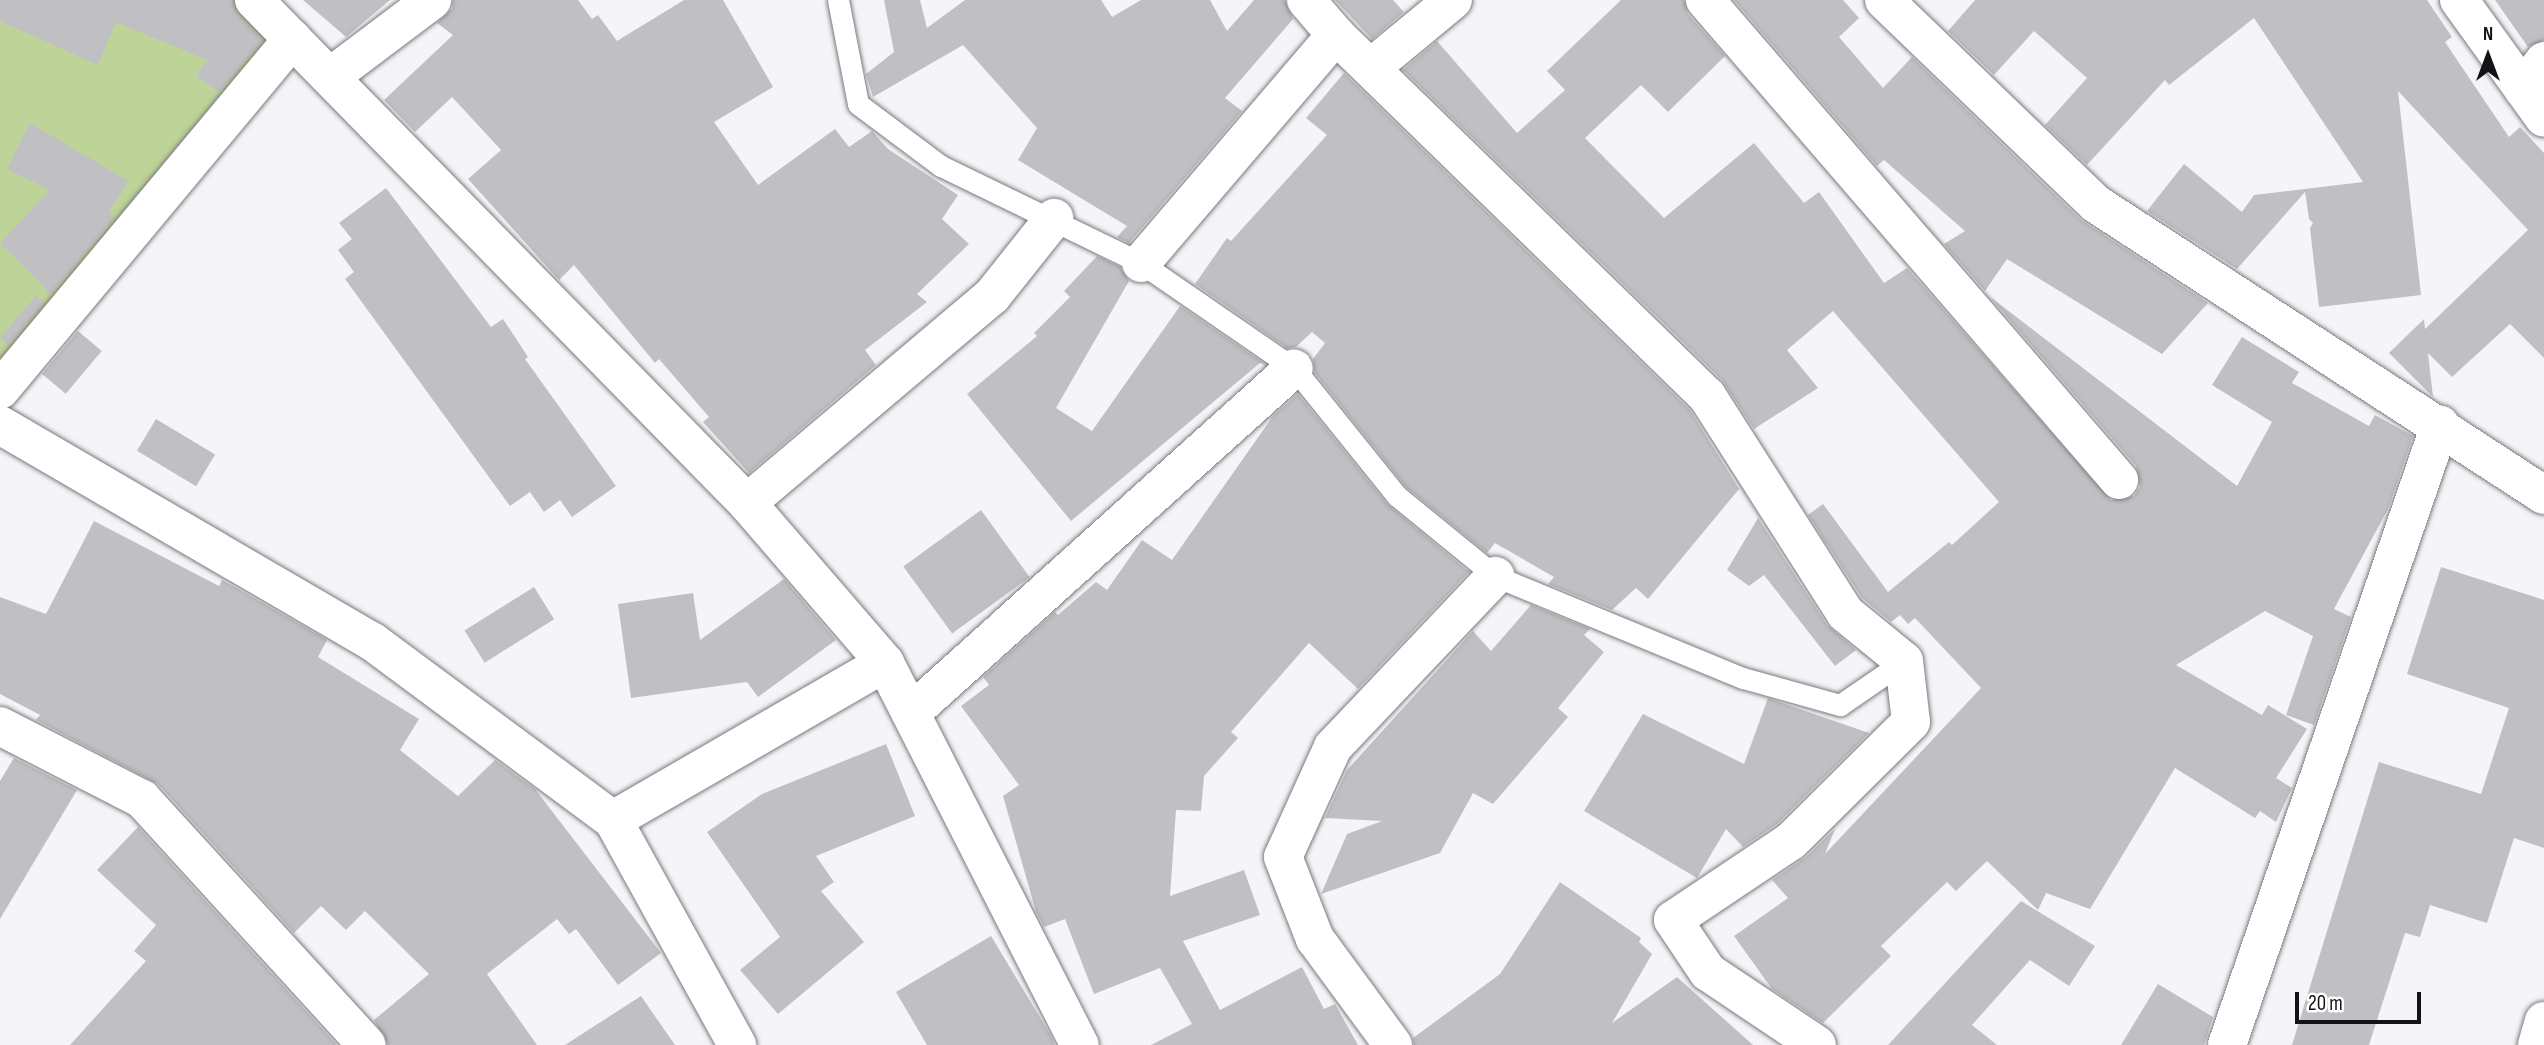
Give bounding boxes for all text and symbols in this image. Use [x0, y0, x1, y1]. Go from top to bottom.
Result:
north arrow [2453, 21, 2523, 91]
text: N [2483, 23, 2493, 46]
scale bar [2299, 978, 2425, 1022]
text: 20 m [2308, 991, 2343, 1016]

